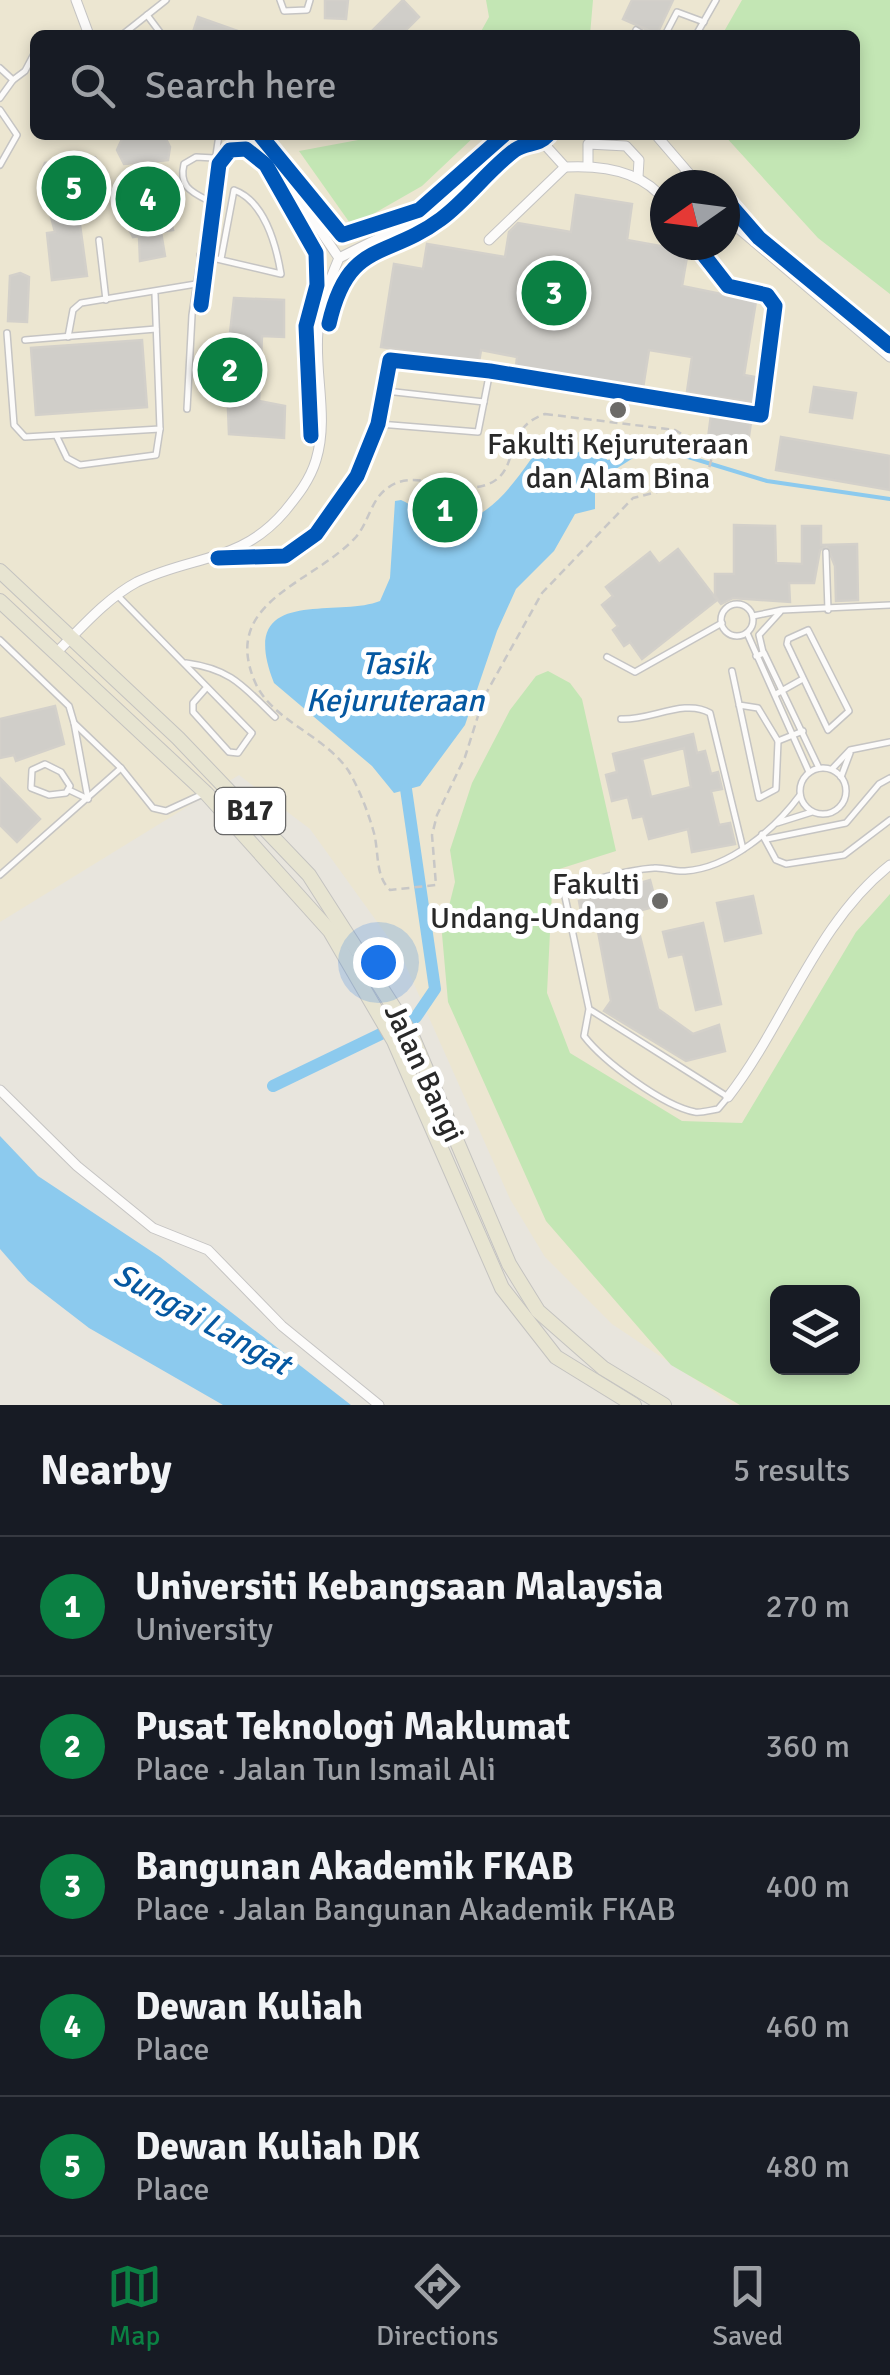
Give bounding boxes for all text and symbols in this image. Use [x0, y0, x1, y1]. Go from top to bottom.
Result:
search box [30, 30, 860, 140]
icon: search [65, 58, 120, 113]
text: Search here [145, 62, 337, 109]
pin: 5 [42, 150, 106, 226]
pin: 4 [116, 162, 180, 236]
north arrow [650, 170, 740, 260]
pin: 3 [522, 256, 586, 330]
pin: 2 [198, 332, 262, 408]
marker: Fakulti Kejuruteraan dan Alam Bina [607, 399, 629, 421]
place label: Fakulti Kejuruteraan dan Alam Bina [487, 426, 749, 497]
pin: 1 [412, 472, 478, 548]
water label: Tasik Kejuruteraan [306, 644, 486, 720]
road number: B17 [215, 788, 285, 834]
place label: Fakulti Undang-Undang [430, 866, 640, 937]
marker: Fakulti Undang-Undang [649, 890, 671, 912]
your location [353, 937, 404, 988]
street label: Jalan Bangi [376, 998, 472, 1148]
water label: Sungai Langat [107, 1255, 300, 1385]
map controls [770, 1285, 860, 1375]
button: layers [770, 1285, 860, 1375]
text: Nearby [40, 1445, 172, 1496]
text: 5 results [733, 1451, 850, 1490]
text: Universiti Kebangsaan Malaysia [135, 1563, 663, 1610]
text: 1 [64, 1587, 81, 1626]
text: 270 m [766, 1587, 850, 1626]
text: University [135, 1610, 273, 1649]
text: Pusat Teknologi Maklumat [135, 1703, 570, 1750]
text: 2 [64, 1727, 81, 1766]
text: 360 m [766, 1727, 850, 1766]
text: Place · Jalan Tun Ismail Ali [135, 1750, 496, 1789]
text: Bangunan Akademik FKAB [135, 1843, 574, 1890]
text: 3 [64, 1867, 81, 1906]
text: 400 m [766, 1867, 850, 1906]
text: Place · Jalan Bangunan Akademik FKAB [135, 1890, 676, 1929]
text: Dewan Kuliah [135, 1983, 363, 2030]
text: 4 [64, 2007, 81, 2046]
text: 460 m [766, 2007, 850, 2046]
text: Place [135, 2030, 210, 2069]
text: Dewan Kuliah DK [135, 2123, 420, 2170]
text: 5 [64, 2147, 81, 2186]
text: 480 m [766, 2147, 850, 2186]
text: Place [135, 2170, 210, 2209]
tab: Map [107, 2259, 162, 2353]
tab: Directions [376, 2259, 498, 2353]
tab: Saved [712, 2259, 783, 2353]

